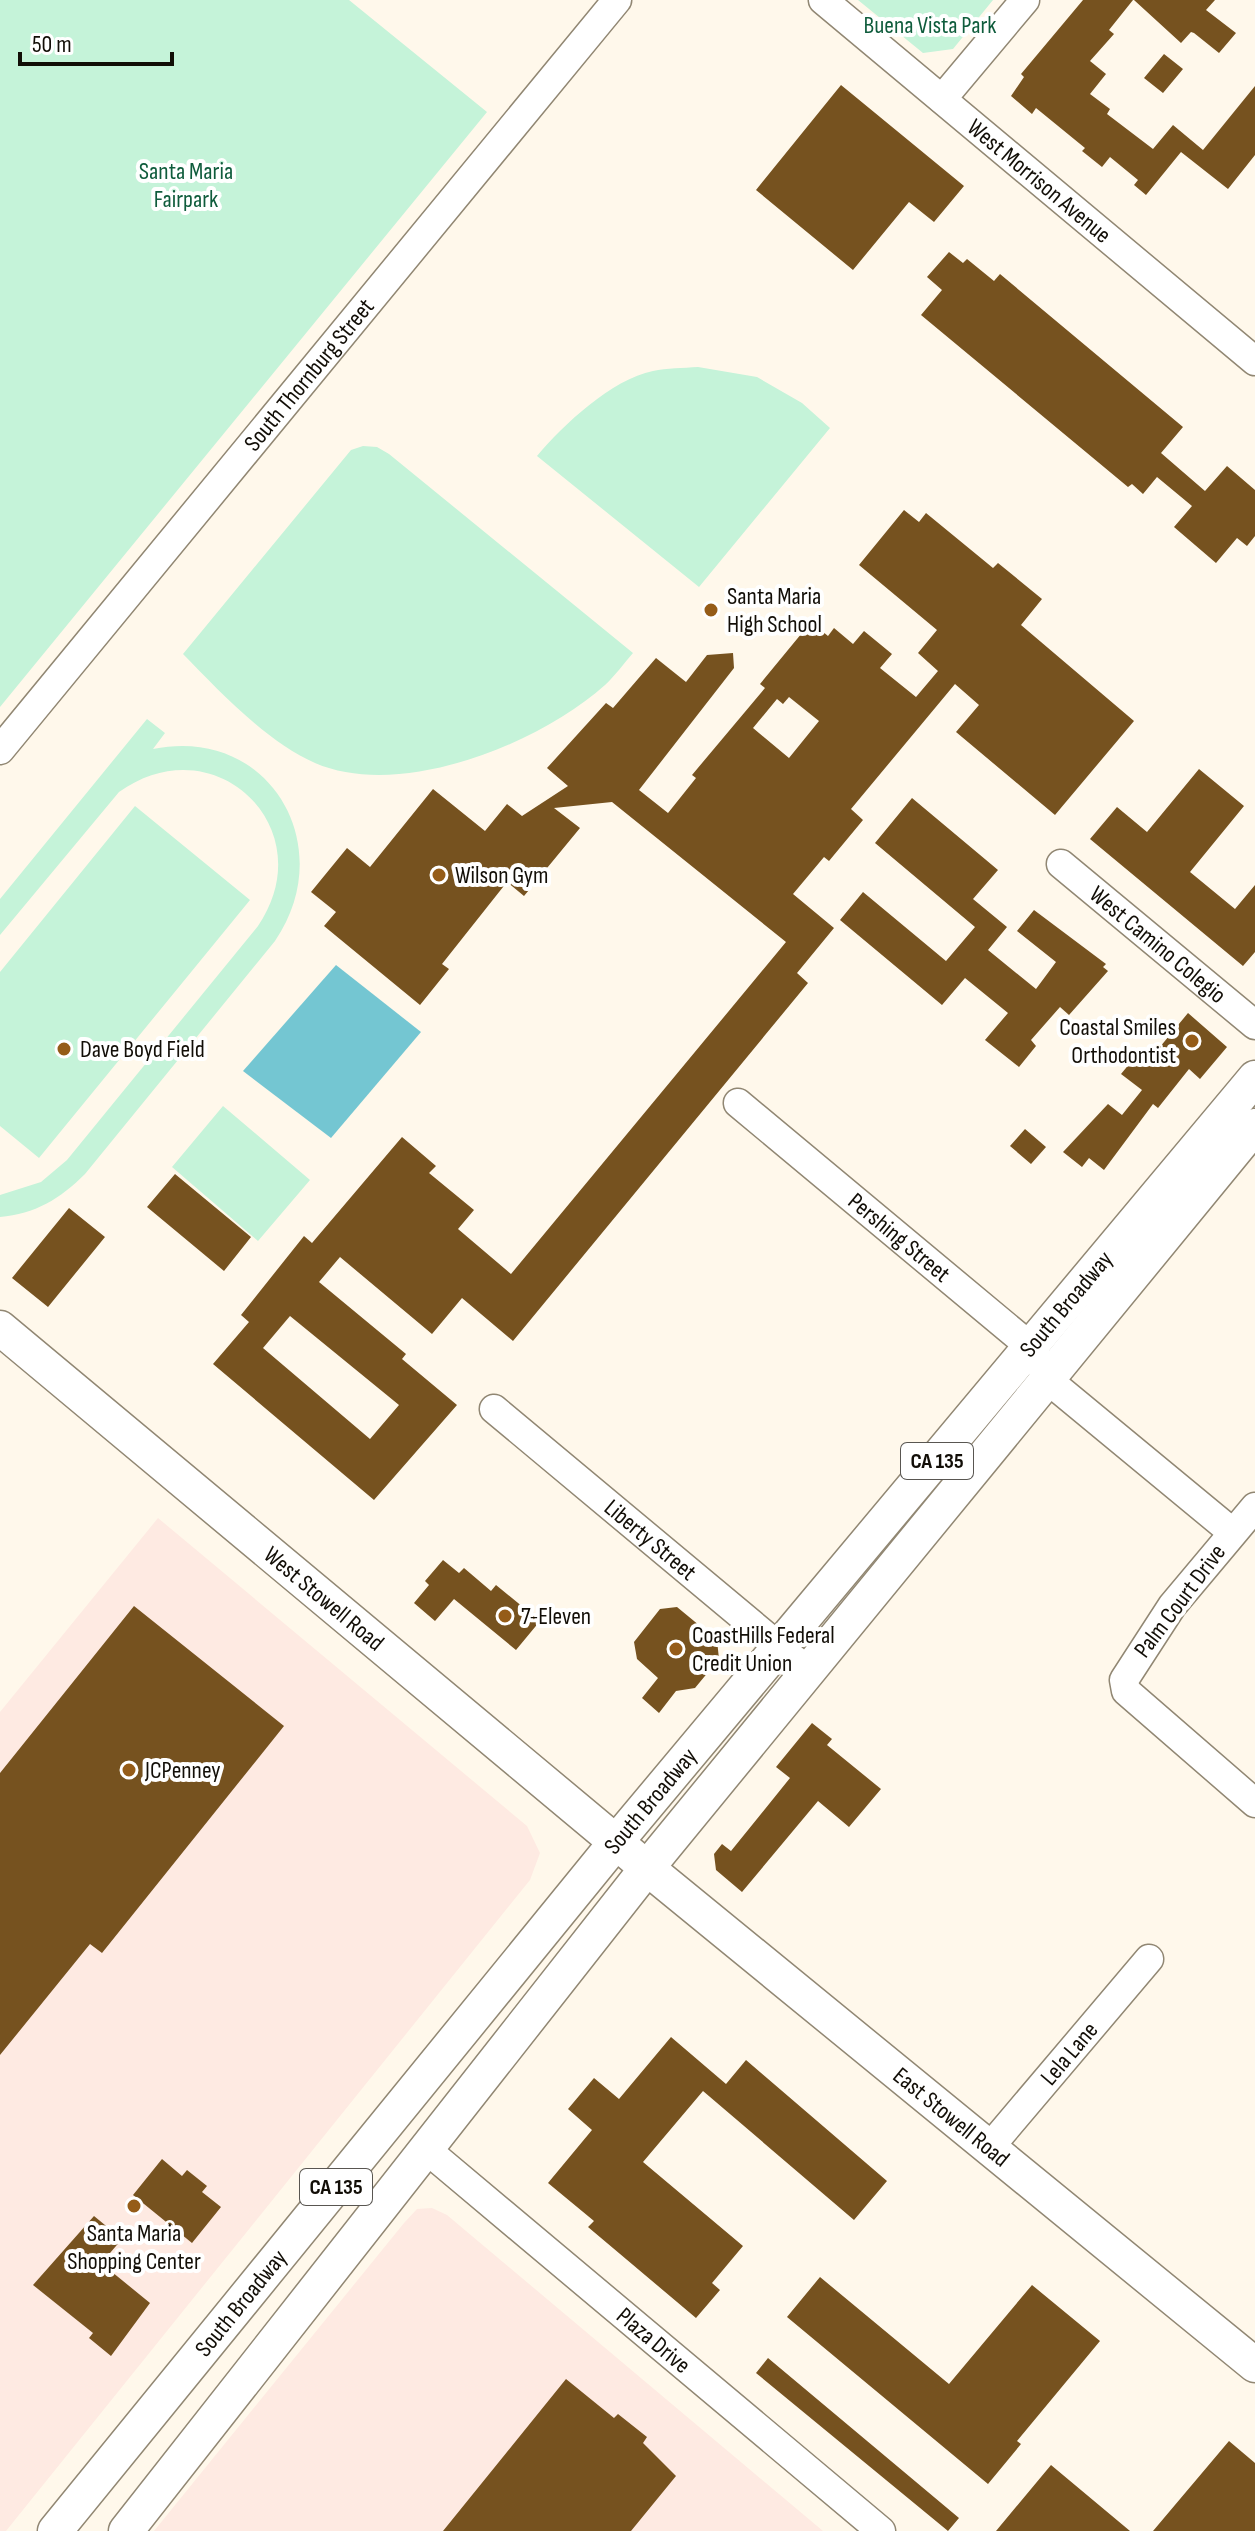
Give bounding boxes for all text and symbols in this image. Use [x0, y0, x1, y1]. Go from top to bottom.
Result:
park label: Buena Vista Park [864, 11, 996, 40]
scale bar [20, 16, 172, 66]
text: 50 m [32, 30, 72, 59]
street label: West Morrison Avenue [962, 112, 1117, 249]
park label: Santa Maria Fairpark [139, 157, 233, 214]
street label: South Thornburg Street [238, 292, 380, 457]
place label: Santa Maria High School [727, 582, 822, 639]
marker: Santa Maria High School [702, 601, 720, 619]
place label: Wilson Gym [455, 861, 549, 890]
marker: Wilson Gym [430, 866, 448, 884]
street label: West Camino Colegio [1084, 879, 1232, 1009]
place label: Coastal Smiles Orthodontist [1059, 1013, 1176, 1070]
marker: Coastal Smiles Orthodontist [1183, 1032, 1201, 1050]
place label: Dave Boyd Field [80, 1035, 205, 1064]
marker: Dave Boyd Field [55, 1040, 73, 1058]
street label: Pershing Street [842, 1187, 956, 1288]
street label: South Broadway [1013, 1245, 1119, 1363]
road number: CA 135 [901, 1443, 973, 1479]
street label: Liberty Street [599, 1493, 703, 1586]
street label: Palm Court Drive [1128, 1539, 1232, 1663]
street label: West Stowell Road [258, 1540, 390, 1657]
place label: 7-Eleven [521, 1602, 591, 1631]
marker: 7-Eleven [496, 1607, 514, 1625]
place label: CoastHills Federal Credit Union [692, 1621, 835, 1678]
marker: CoastHills Federal Credit Union [667, 1640, 685, 1658]
street label: South Broadway [598, 1742, 703, 1860]
place label: JCPenney [144, 1756, 221, 1785]
marker: JCPenney [120, 1761, 138, 1779]
street label: Lela Lane [1034, 2016, 1104, 2091]
street label: East Stowell Road [887, 2061, 1015, 2173]
road number: CA 135 [300, 2169, 372, 2205]
marker: Santa Maria Shopping Center [125, 2197, 143, 2215]
place label: Santa Maria Shopping Center [67, 2219, 201, 2276]
street label: South Broadway [188, 2244, 293, 2362]
street label: Plaza Drive [611, 2301, 697, 2380]

